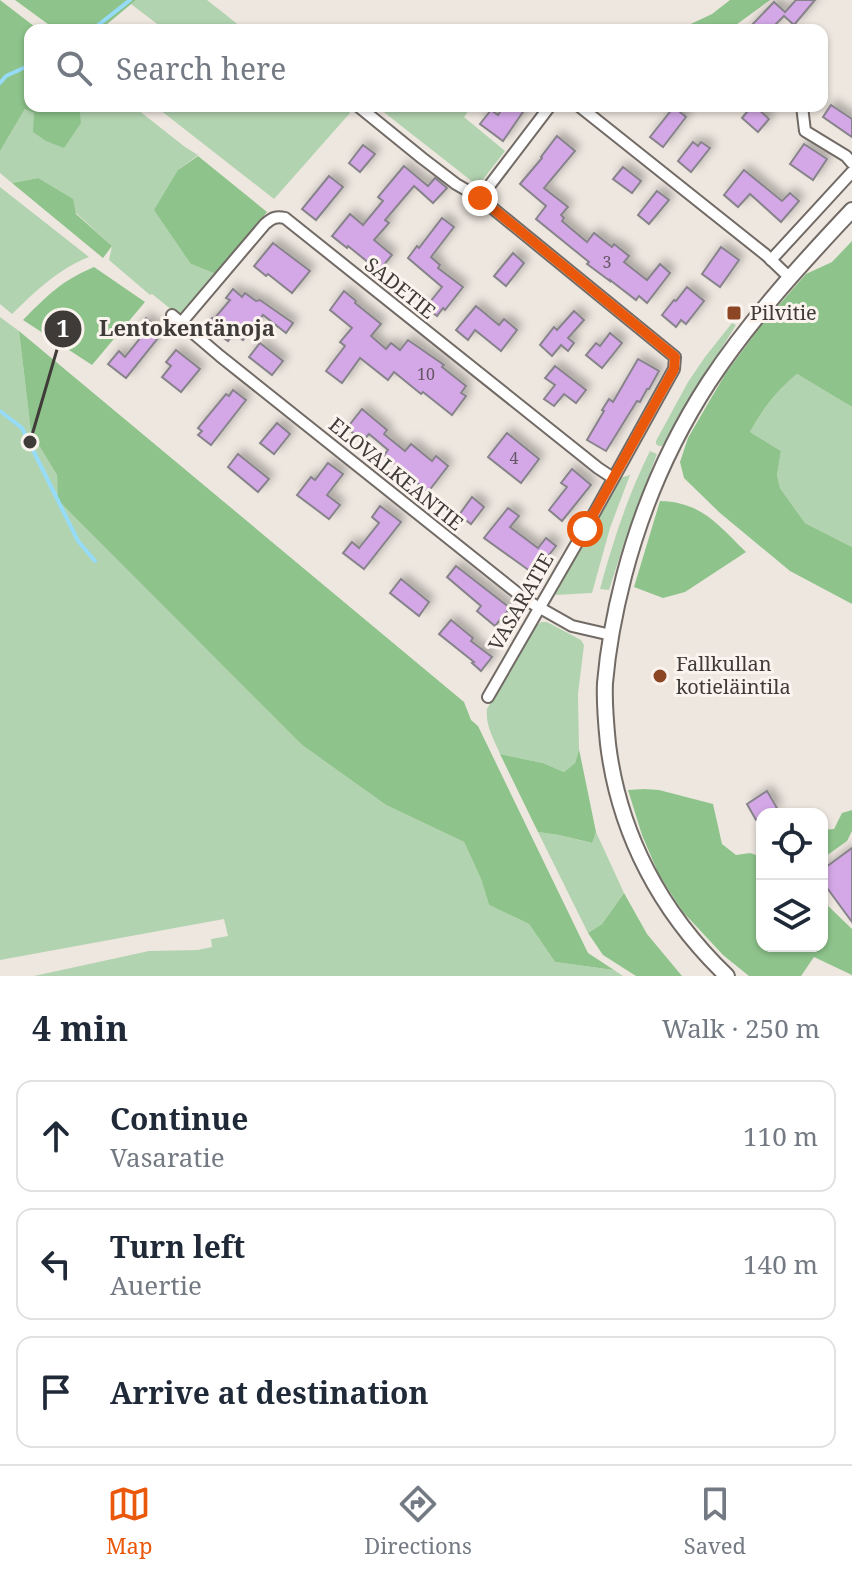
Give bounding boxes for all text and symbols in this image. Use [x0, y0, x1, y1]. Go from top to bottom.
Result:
search box [24, 24, 828, 112]
icon: search [52, 46, 96, 90]
text: Search here [116, 48, 286, 89]
route end [462, 180, 498, 216]
street label: SADETIE [359, 251, 441, 324]
house number: 3 [603, 251, 612, 273]
place label: Pilvitie [750, 299, 817, 326]
marker: Pilvitie [725, 304, 743, 322]
callout: Lentokentänoja [43, 306, 291, 352]
text: 1 [56, 311, 70, 344]
text: Lentokentänoja [99, 312, 275, 342]
house number: 10 [417, 363, 435, 385]
street label: ELOVALKEANTIE [323, 411, 469, 536]
house number: 4 [510, 447, 519, 469]
route start [567, 511, 603, 547]
street label: VASARATIE [482, 548, 559, 656]
place label: Fallkullan kotieläintila [676, 650, 791, 700]
marker: Fallkullan kotieläintila [651, 667, 669, 685]
map controls [756, 808, 828, 952]
button: locate [756, 808, 828, 880]
button: layers [756, 880, 828, 952]
text: 4 min [32, 1005, 128, 1051]
text: Walk · 250 m [662, 1010, 820, 1046]
text: Continue [110, 1098, 248, 1139]
icon: ahead [34, 1114, 78, 1158]
text: 110 m [743, 1118, 818, 1154]
text: Vasaratie [110, 1139, 225, 1175]
text: Turn left [110, 1226, 245, 1267]
icon: left [34, 1242, 78, 1286]
text: 140 m [743, 1246, 818, 1282]
text: Auertie [110, 1267, 202, 1303]
icon: arrive [34, 1370, 78, 1414]
text: Arrive at destination [110, 1372, 429, 1413]
tab: Map [106, 1482, 152, 1560]
tab: Directions [364, 1482, 472, 1560]
tab: Saved [684, 1482, 746, 1560]

